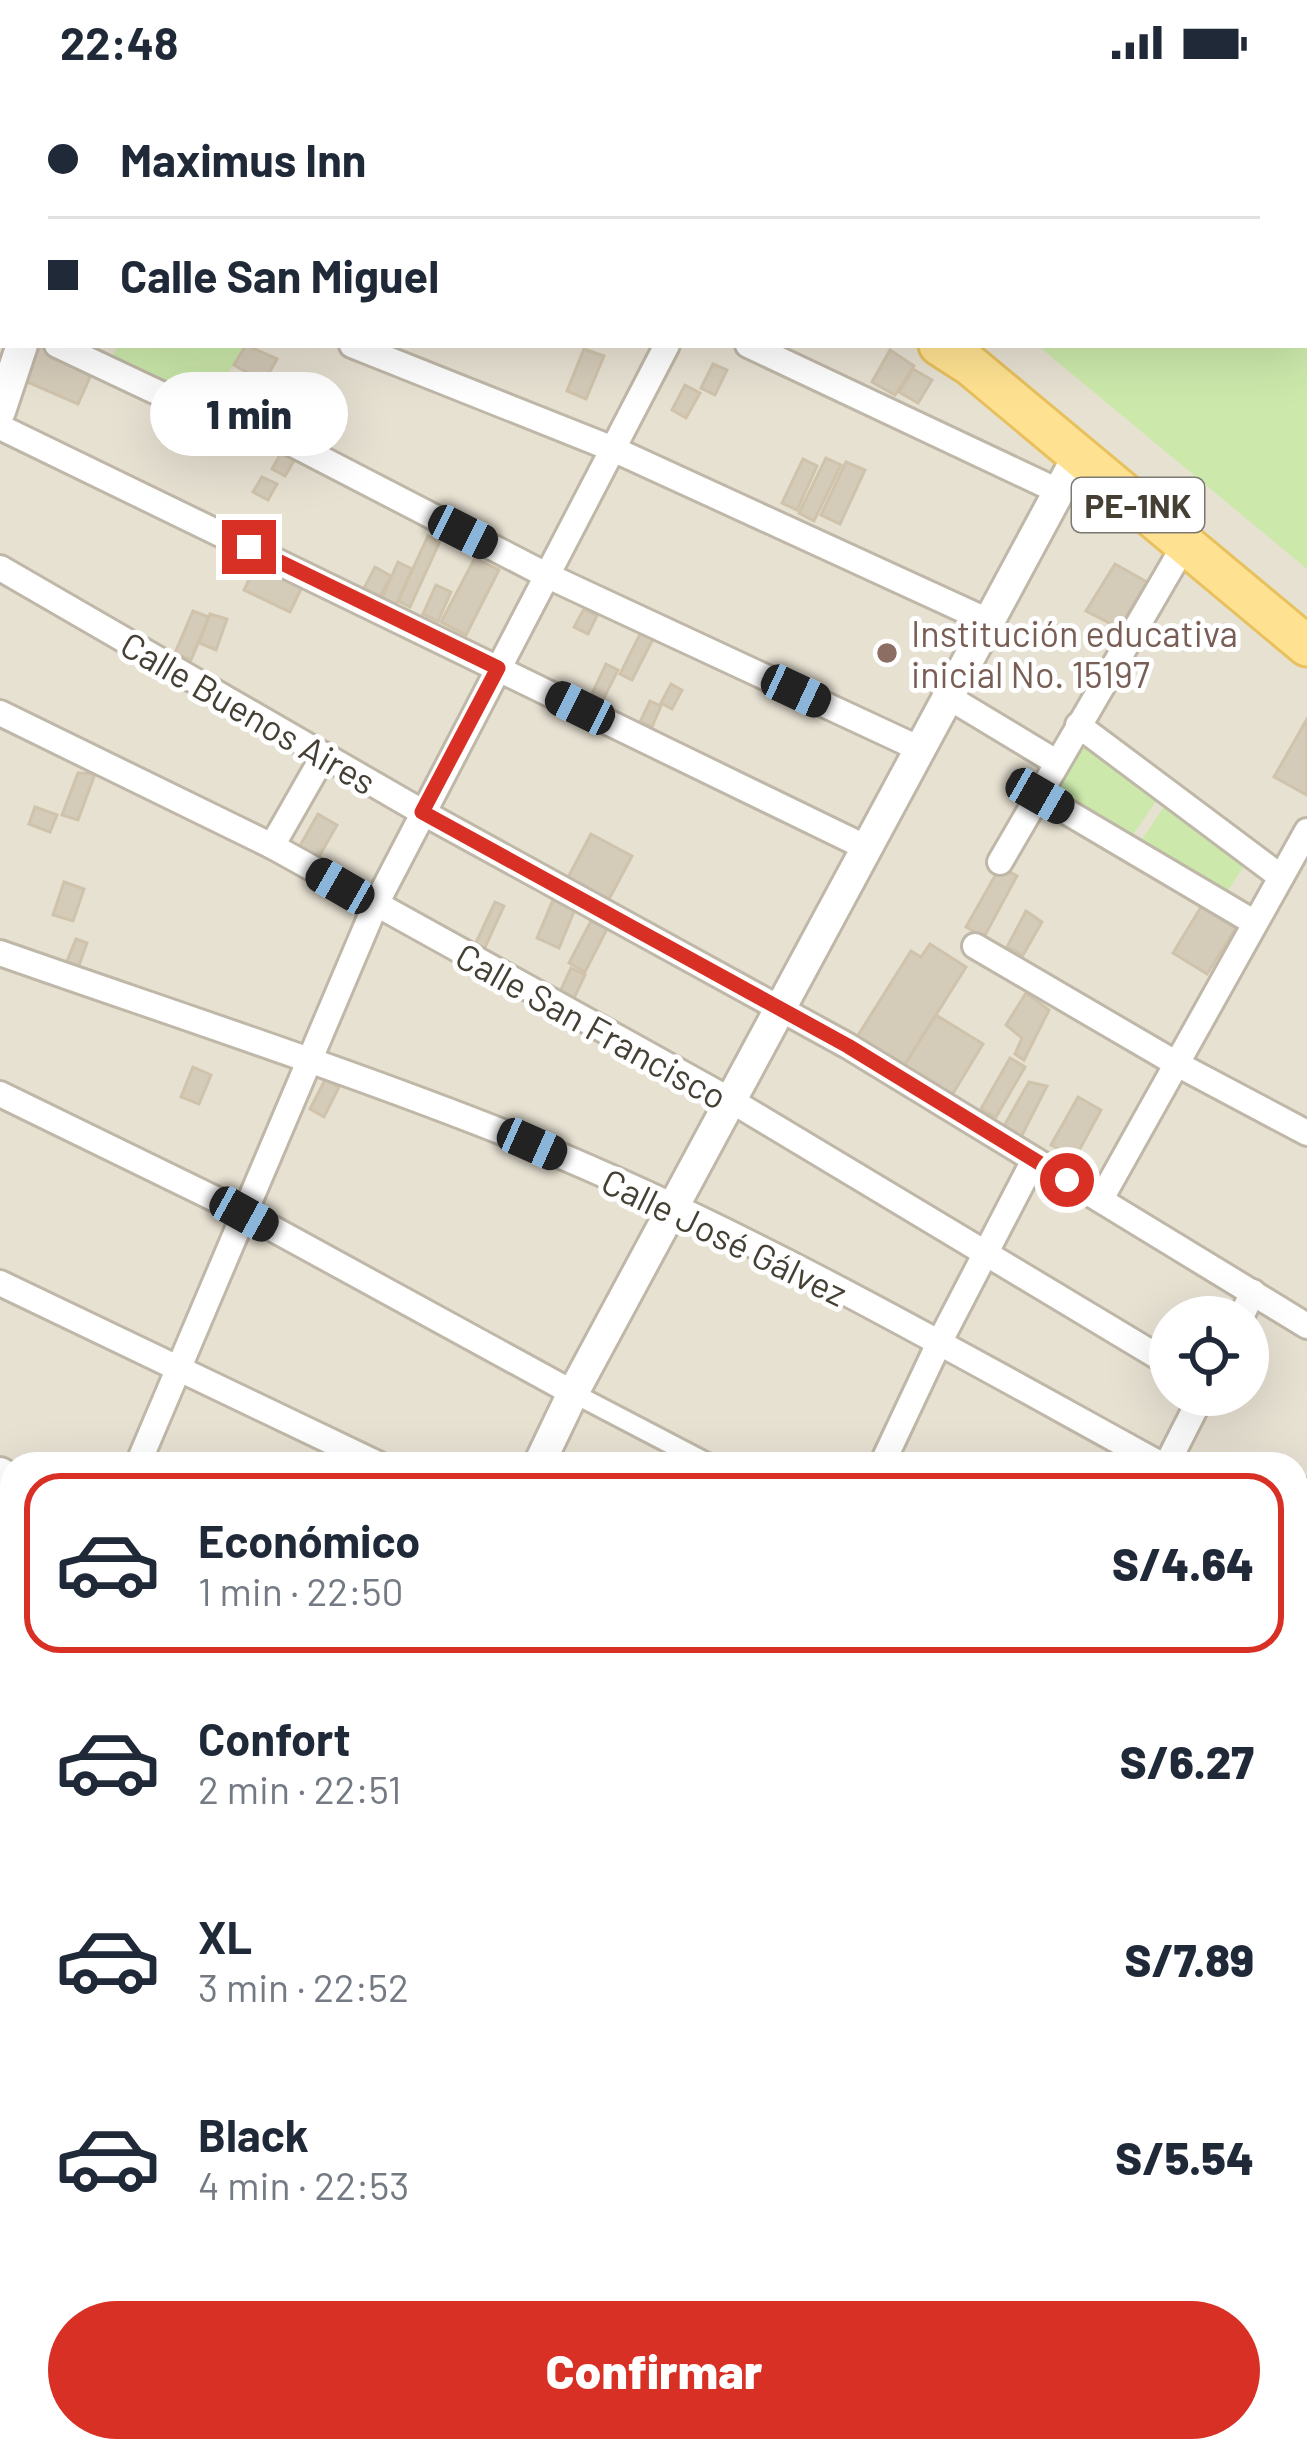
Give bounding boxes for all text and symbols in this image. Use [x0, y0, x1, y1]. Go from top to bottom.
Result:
text: 22:48 [60, 15, 178, 69]
text: Maximus Inn [120, 132, 366, 186]
text: Calle San Miguel [120, 248, 439, 302]
callout: 1 min [150, 373, 348, 457]
text: 1 min [206, 390, 292, 437]
road number: PE-1NK [1072, 478, 1204, 532]
car [423, 500, 503, 564]
route end [222, 520, 276, 574]
place label: Institución educativa inicial No. 15197 [911, 611, 1238, 695]
street label: Calle Buenos Aires [114, 622, 384, 802]
marker: Institución educativa inicial No. 15197 [874, 640, 900, 666]
car [756, 659, 836, 723]
car [540, 676, 620, 740]
car [1000, 762, 1080, 830]
car [300, 852, 380, 920]
street label: Calle San Francisco [449, 933, 735, 1117]
car [492, 1113, 572, 1175]
route start [1040, 1153, 1094, 1207]
street label: Calle José Gálvez [595, 1158, 855, 1314]
car [204, 1181, 284, 1247]
map controls [1149, 1296, 1269, 1416]
button: locate [1149, 1296, 1269, 1416]
icon: car [54, 1509, 162, 1617]
text: Económico [198, 1513, 420, 1567]
text: S/4.64 [1112, 1536, 1254, 1590]
text: 1 min · 22:50 [198, 1567, 404, 1614]
icon: car [54, 1707, 162, 1815]
text: Confort [198, 1711, 351, 1765]
text: S/6.27 [1120, 1734, 1254, 1788]
text: 2 min · 22:51 [198, 1765, 401, 1812]
icon: car [54, 1905, 162, 2013]
text: XL [198, 1909, 252, 1963]
text: S/7.89 [1124, 1932, 1254, 1986]
text: 3 min · 22:52 [198, 1963, 409, 2010]
icon: car [54, 2103, 162, 2211]
text: Black [198, 2107, 309, 2161]
text: S/5.54 [1115, 2130, 1254, 2184]
text: 4 min · 22:53 [198, 2161, 409, 2208]
button: Confirmar [48, 2301, 1260, 2439]

